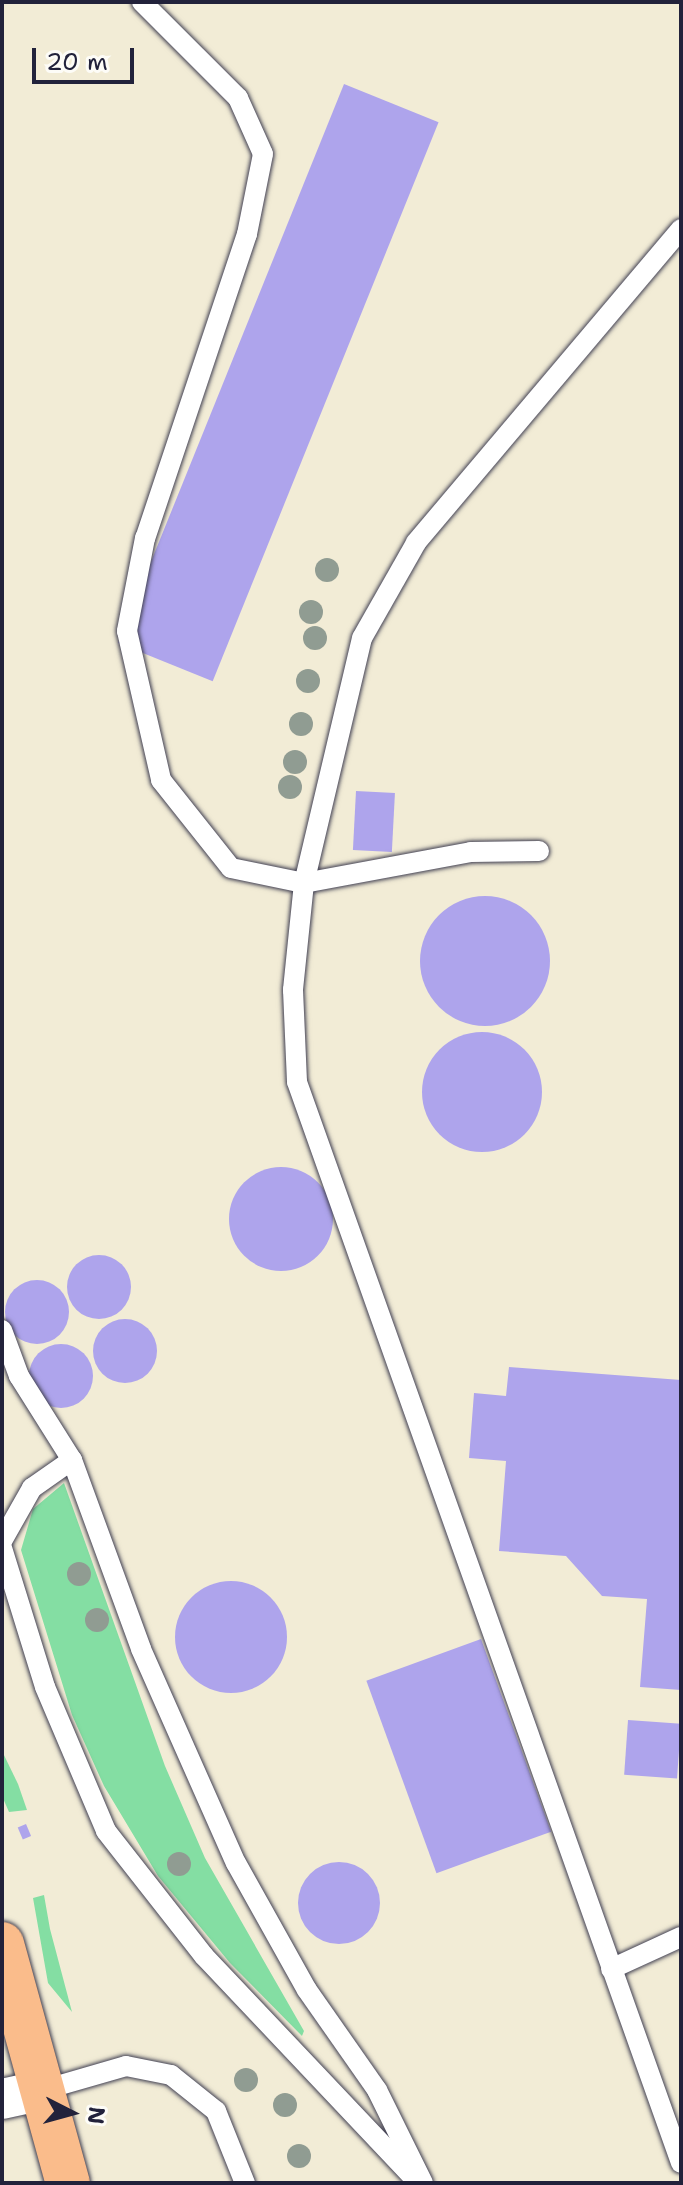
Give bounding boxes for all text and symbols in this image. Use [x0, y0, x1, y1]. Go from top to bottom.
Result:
scale bar [36, 32, 138, 82]
text: 20 m [46, 46, 108, 78]
north arrow [32, 2073, 112, 2153]
text: N [81, 2105, 112, 2126]

